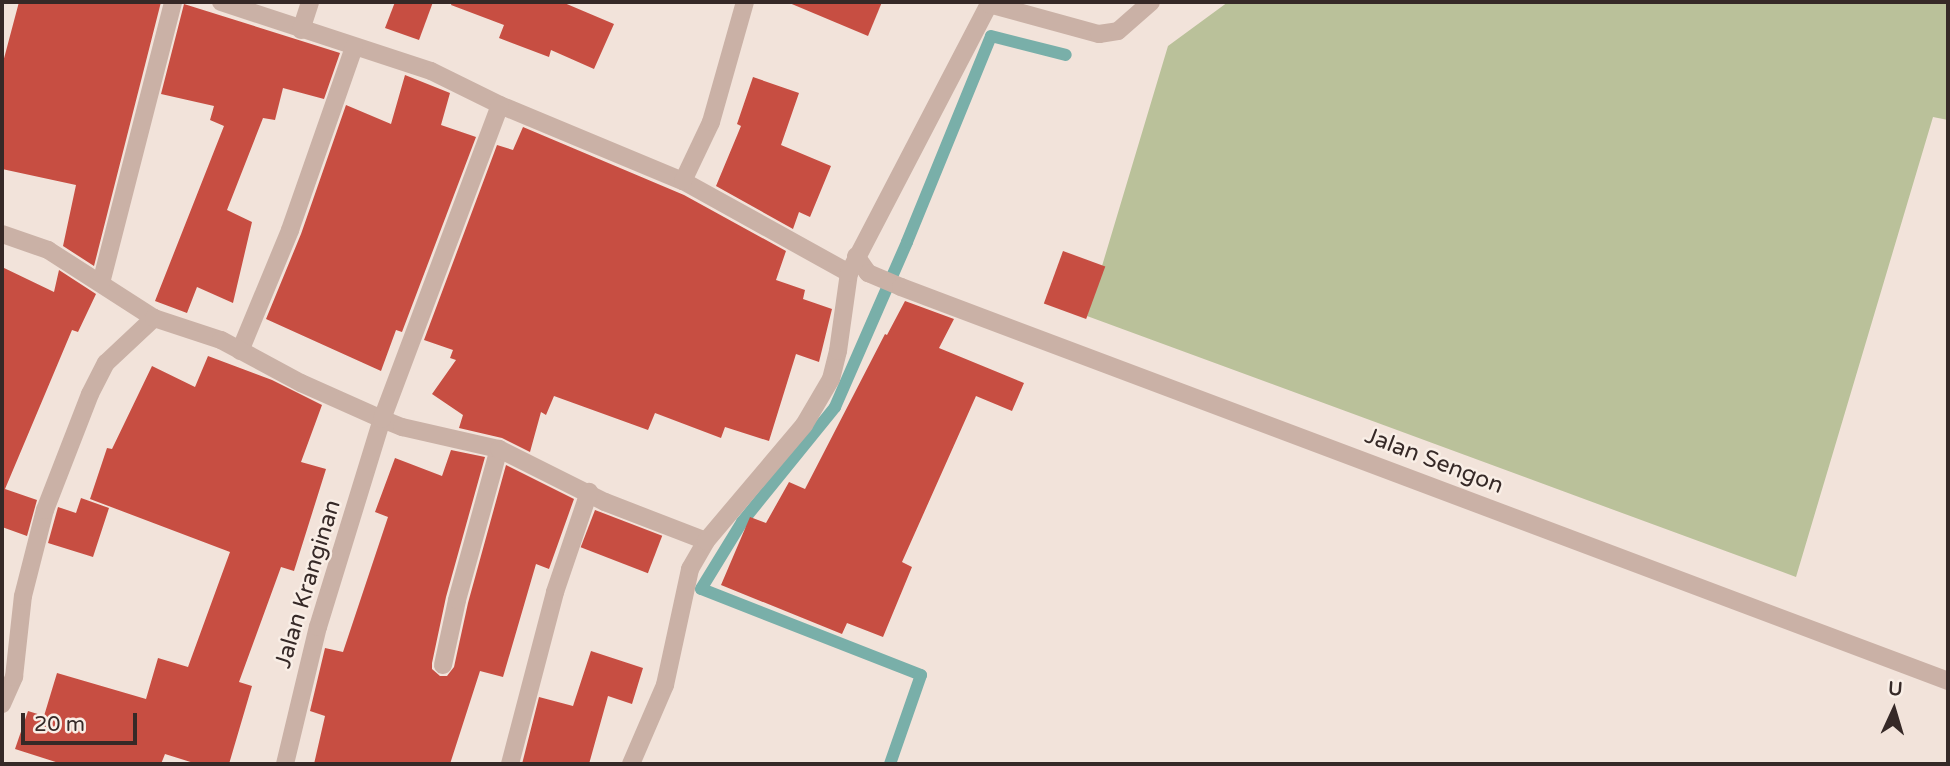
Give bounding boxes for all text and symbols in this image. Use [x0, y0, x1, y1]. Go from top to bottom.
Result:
street label: Jalan Sengon [1361, 422, 1507, 500]
street label: Jalan Kranginan [269, 496, 347, 672]
north arrow [1859, 675, 1929, 745]
text: U [1888, 678, 1903, 701]
scale bar [24, 700, 140, 744]
text: 20 m [34, 712, 85, 737]

